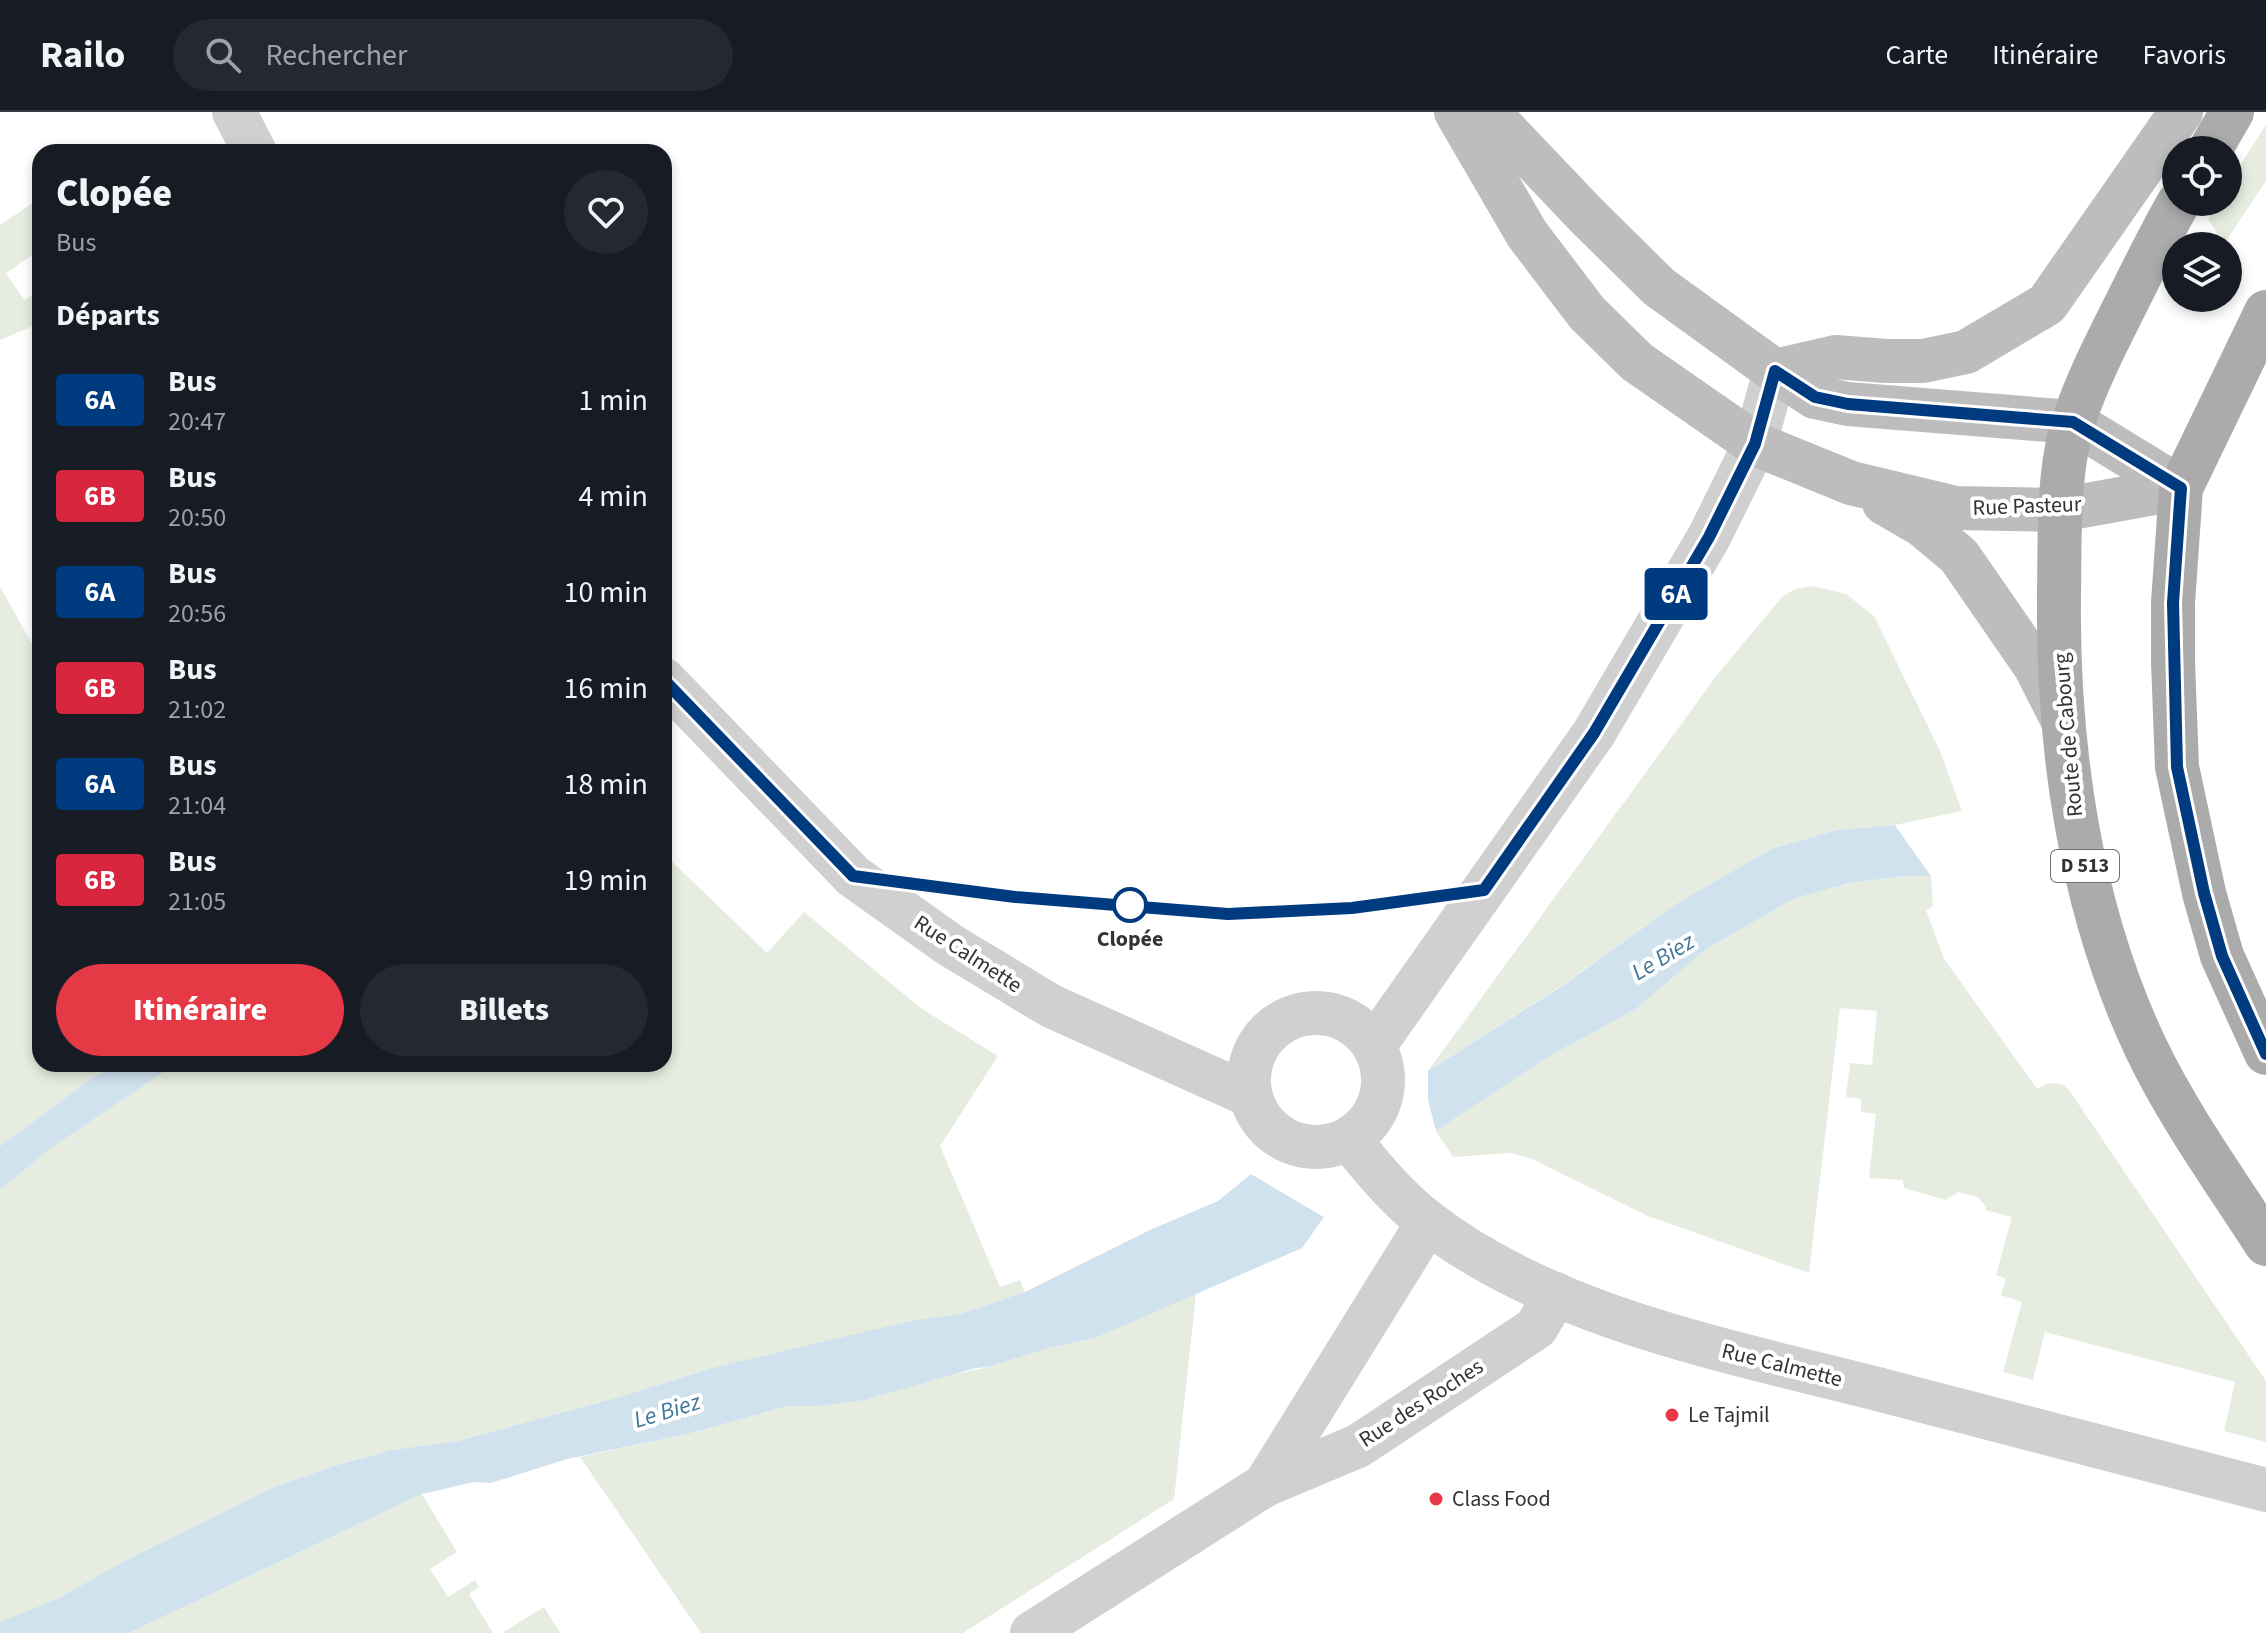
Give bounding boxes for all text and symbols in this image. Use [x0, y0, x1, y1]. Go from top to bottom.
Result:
search box [173, 19, 733, 91]
text: Railo [40, 28, 125, 82]
icon: search [201, 33, 245, 77]
text: Rechercher [265, 34, 407, 77]
text: Carte [1885, 35, 1948, 75]
text: Itinéraire [1992, 35, 2099, 75]
text: Favoris [2143, 35, 2226, 75]
map controls [2162, 136, 2242, 312]
button: locate [2162, 136, 2242, 216]
text: Clopée [56, 167, 172, 221]
button: heart [564, 170, 648, 254]
text: Bus [56, 224, 96, 261]
button: layers [2162, 232, 2242, 312]
text: Départs [56, 294, 160, 337]
text: Bus [168, 360, 216, 403]
text: 1 min [578, 379, 648, 422]
text: 6A [85, 380, 115, 420]
text: 20:47 [168, 403, 226, 440]
text: Bus [168, 456, 216, 499]
text: 4 min [578, 475, 648, 518]
text: 6B [84, 476, 116, 516]
street label: Rue Pasteur [1972, 488, 2082, 524]
text: 20:50 [168, 499, 226, 536]
text: Bus [168, 552, 216, 595]
line badge: 6A [1640, 568, 1712, 620]
text: 10 min [564, 571, 648, 614]
text: 6A [85, 572, 115, 612]
text: 6A [1661, 574, 1691, 614]
text: 20:56 [168, 595, 226, 632]
text: Bus [168, 648, 216, 691]
street label: Route de Cabourg [2045, 652, 2091, 818]
text: 16 min [564, 667, 648, 710]
text: 6B [84, 668, 116, 708]
text: 21:02 [168, 691, 226, 728]
text: Bus [168, 744, 216, 787]
text: 18 min [564, 763, 648, 806]
text: 6A [85, 764, 115, 804]
text: 21:04 [168, 787, 226, 824]
text: Bus [168, 840, 216, 883]
road number: D 513 [2051, 850, 2119, 882]
text: 19 min [564, 859, 648, 902]
text: 6B [84, 860, 116, 900]
text: 21:05 [168, 883, 226, 920]
marker: Clopée [1113, 888, 1147, 922]
street label: Rue Calmette [908, 907, 1028, 1001]
place label: Clopée [1097, 923, 1163, 955]
water label: Le Biez [1625, 924, 1702, 989]
button: Itinéraire [56, 964, 344, 1056]
button: Billets [360, 964, 648, 1056]
street label: Rue Calmette [1718, 1335, 1846, 1395]
street label: Rue des Roches [1352, 1351, 1490, 1455]
water label: Le Biez [629, 1384, 706, 1438]
place label: Le Tajmil [1688, 1399, 1770, 1431]
marker: Le Tajmil [1663, 1406, 1681, 1424]
place label: Class Food [1452, 1483, 1551, 1515]
marker: Class Food [1427, 1490, 1445, 1508]

